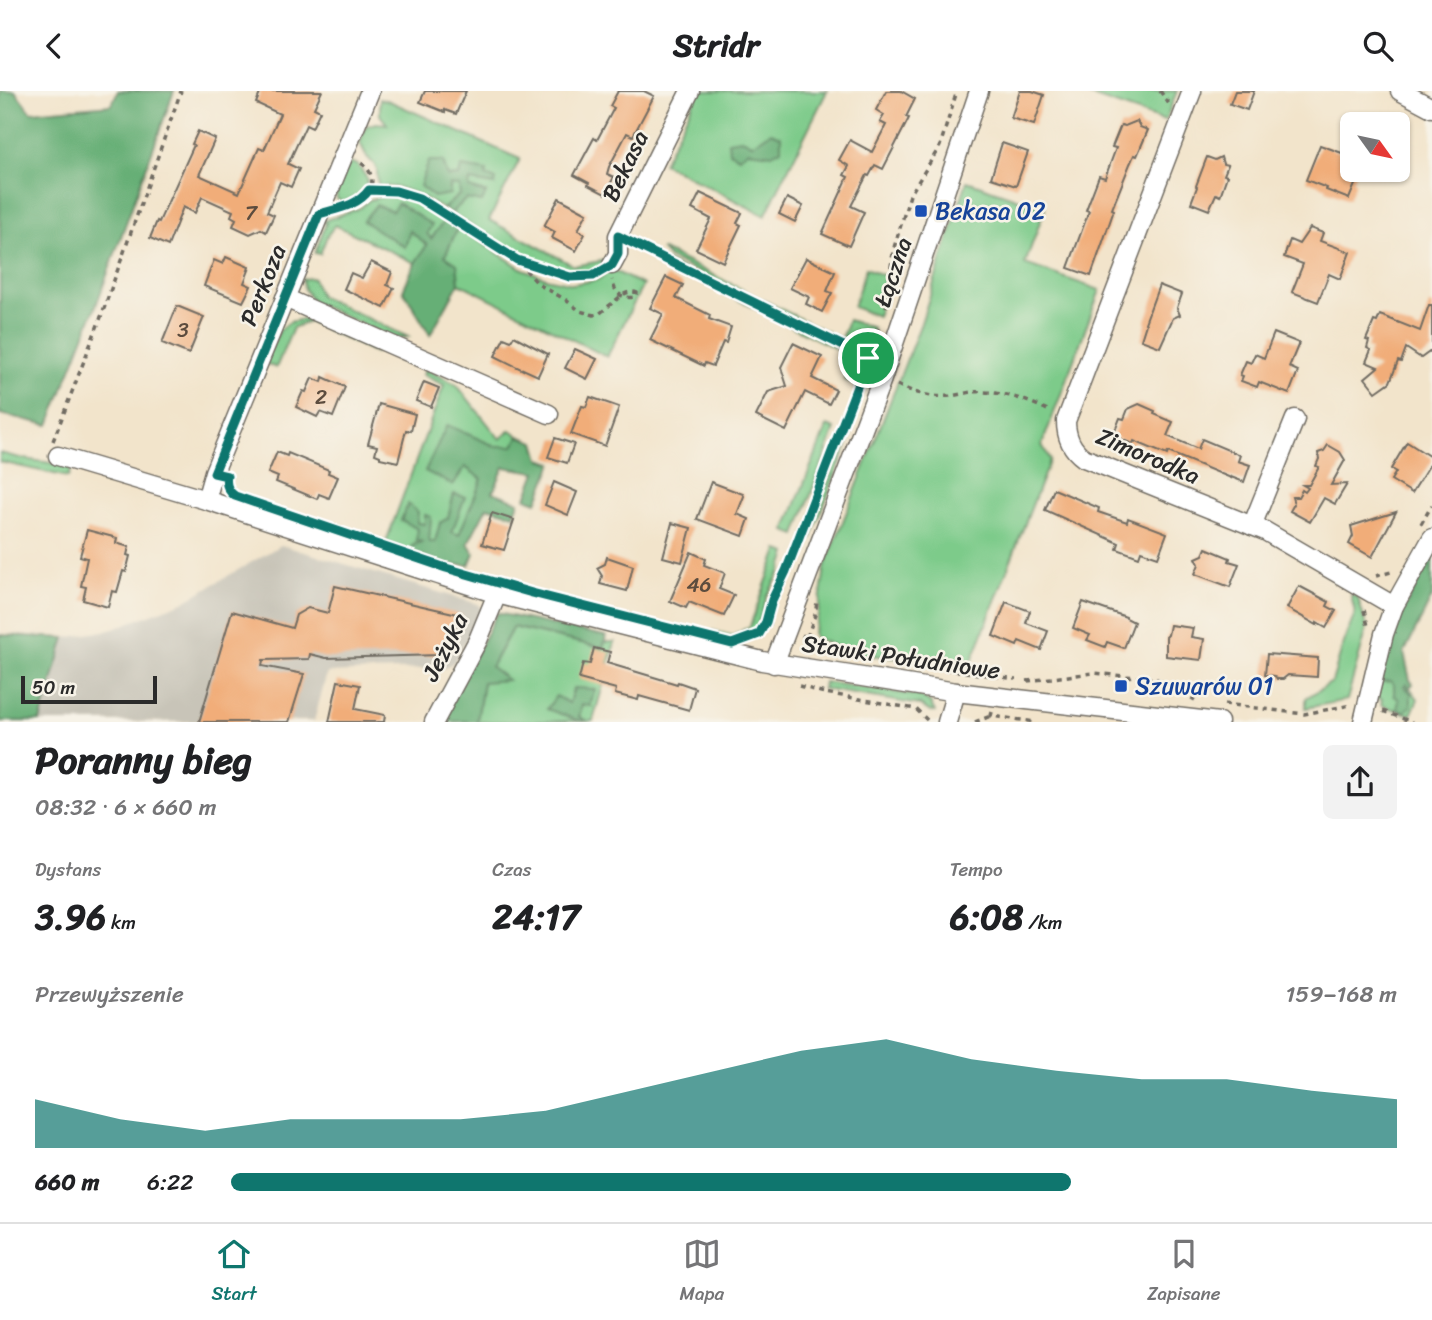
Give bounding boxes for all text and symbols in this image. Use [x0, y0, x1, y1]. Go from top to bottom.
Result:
text: Stridr [673, 17, 759, 74]
icon: back [35, 27, 73, 65]
icon: search [1359, 27, 1397, 65]
north arrow [1340, 112, 1410, 182]
map controls [1340, 112, 1410, 182]
street label: Bekasa [590, 123, 660, 209]
place label: Bekasa 02 [935, 190, 1046, 232]
house number: 7 [245, 194, 259, 232]
marker: Bekasa 02 [913, 203, 929, 219]
street label: Łączna [861, 231, 925, 313]
street label: Perkoza [228, 238, 298, 332]
house number: 3 [177, 311, 189, 349]
pin [838, 328, 898, 388]
icon: arrive [849, 339, 887, 377]
house number: 2 [315, 378, 327, 416]
street label: Zimorodka [1089, 415, 1207, 497]
house number: 46 [686, 566, 712, 604]
street label: Jeżyka [409, 604, 481, 690]
street label: Stawki Południowe [799, 622, 1003, 692]
place label: Szuwarów 01 [1135, 665, 1273, 707]
text: 50 m [32, 671, 75, 704]
scale bar [21, 673, 158, 704]
marker: Szuwarów 01 [1113, 678, 1129, 694]
text: Poranny bieg [35, 727, 252, 794]
button: share [1323, 745, 1397, 819]
text: 08:32 · 6 × 660 m [35, 787, 217, 828]
text: Dystans [35, 853, 101, 886]
text: Czas [492, 853, 532, 886]
text: Tempo [950, 853, 1003, 886]
text: 3.96 [35, 886, 106, 948]
text: 24:17 [492, 886, 580, 948]
text: 6:08 [950, 886, 1023, 948]
text: km [106, 906, 136, 939]
text: /km [1023, 906, 1062, 939]
text: Przewyższenie [35, 974, 184, 1015]
text: 159–168 m [1285, 974, 1397, 1015]
text: 660 m [35, 1162, 99, 1203]
text: 6:22 [147, 1162, 194, 1203]
tab: Start [211, 1235, 257, 1310]
tab: Mapa [680, 1235, 724, 1310]
tab: Zapisane [1147, 1235, 1221, 1310]

